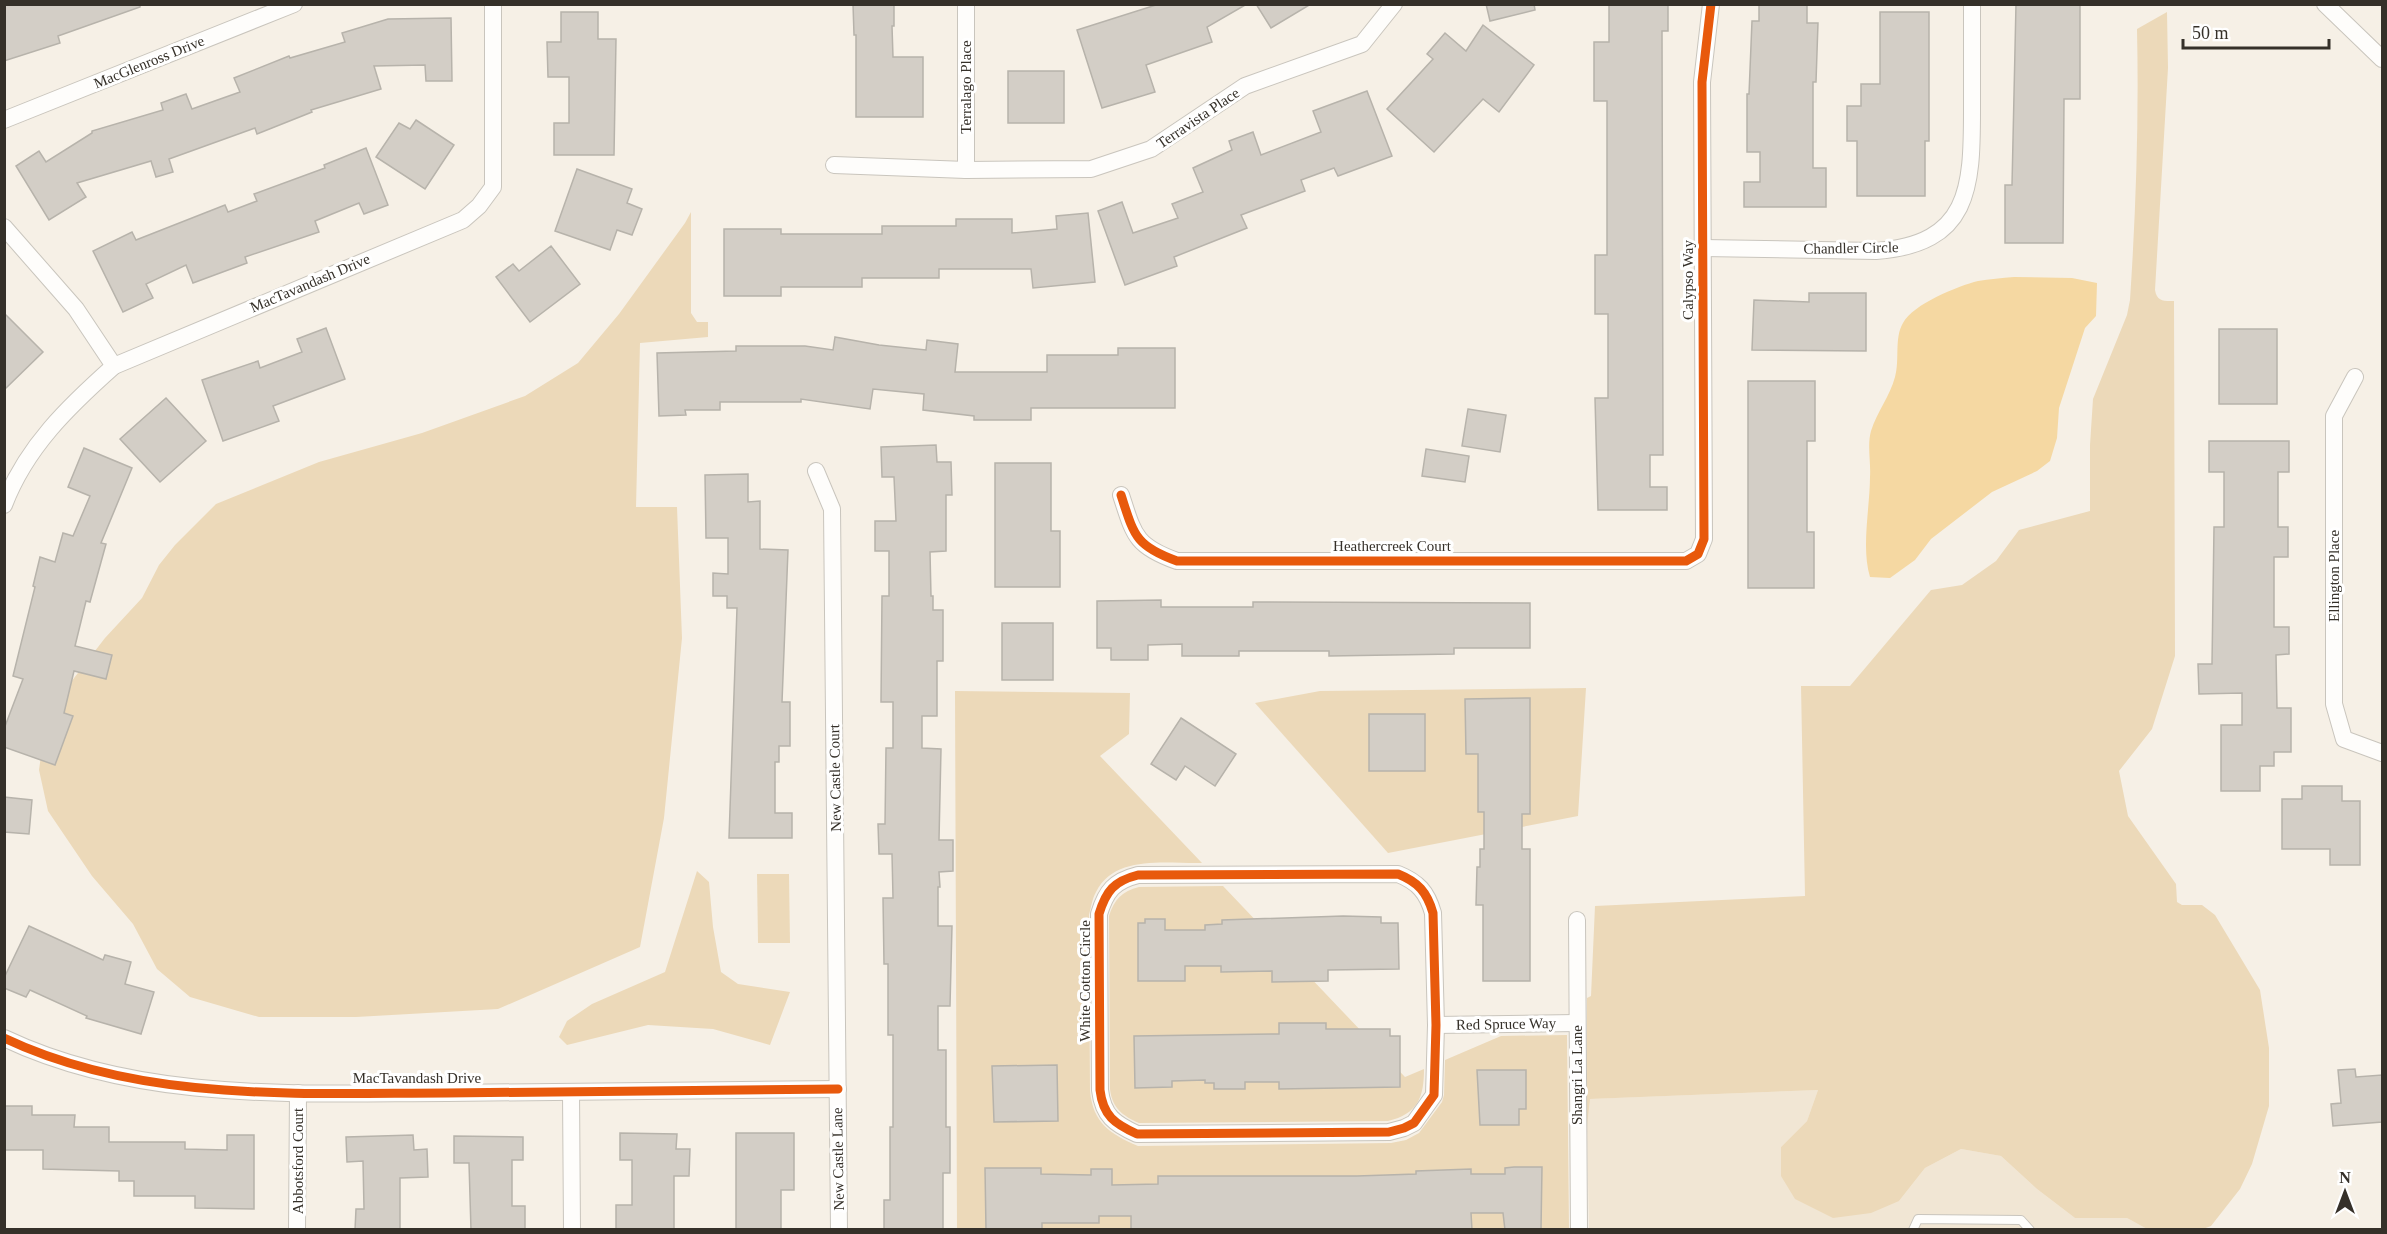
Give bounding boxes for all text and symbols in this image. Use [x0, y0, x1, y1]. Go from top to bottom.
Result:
scale bar [2183, 12, 2328, 50]
text: 50 m [2192, 23, 2229, 43]
street label: MacGlenross Drive [91, 32, 207, 91]
street label: Terralago Place [958, 40, 974, 134]
street label: Terravista Place [1154, 84, 1243, 151]
street label: Chandler Circle [1803, 239, 1899, 257]
street label: Calypso Way [1680, 240, 1696, 320]
street label: MacTavandash Drive [248, 250, 373, 315]
street label: Ellington Place [2326, 530, 2342, 622]
street label: Heathercreek Court [1333, 538, 1452, 554]
street label: New Castle Court [826, 723, 844, 832]
street label: White Cotton Circle [1077, 920, 1093, 1042]
street label: Red Spruce Way [1456, 1015, 1557, 1033]
street label: Shangri La Lane [1569, 1025, 1585, 1125]
street label: MacTavandash Drive [353, 1070, 482, 1086]
street label: Abbotsford Court [290, 1107, 306, 1214]
street label: New Castle Lane [829, 1107, 847, 1211]
north arrow [2315, 1162, 2375, 1222]
text: N [2339, 1169, 2351, 1186]

